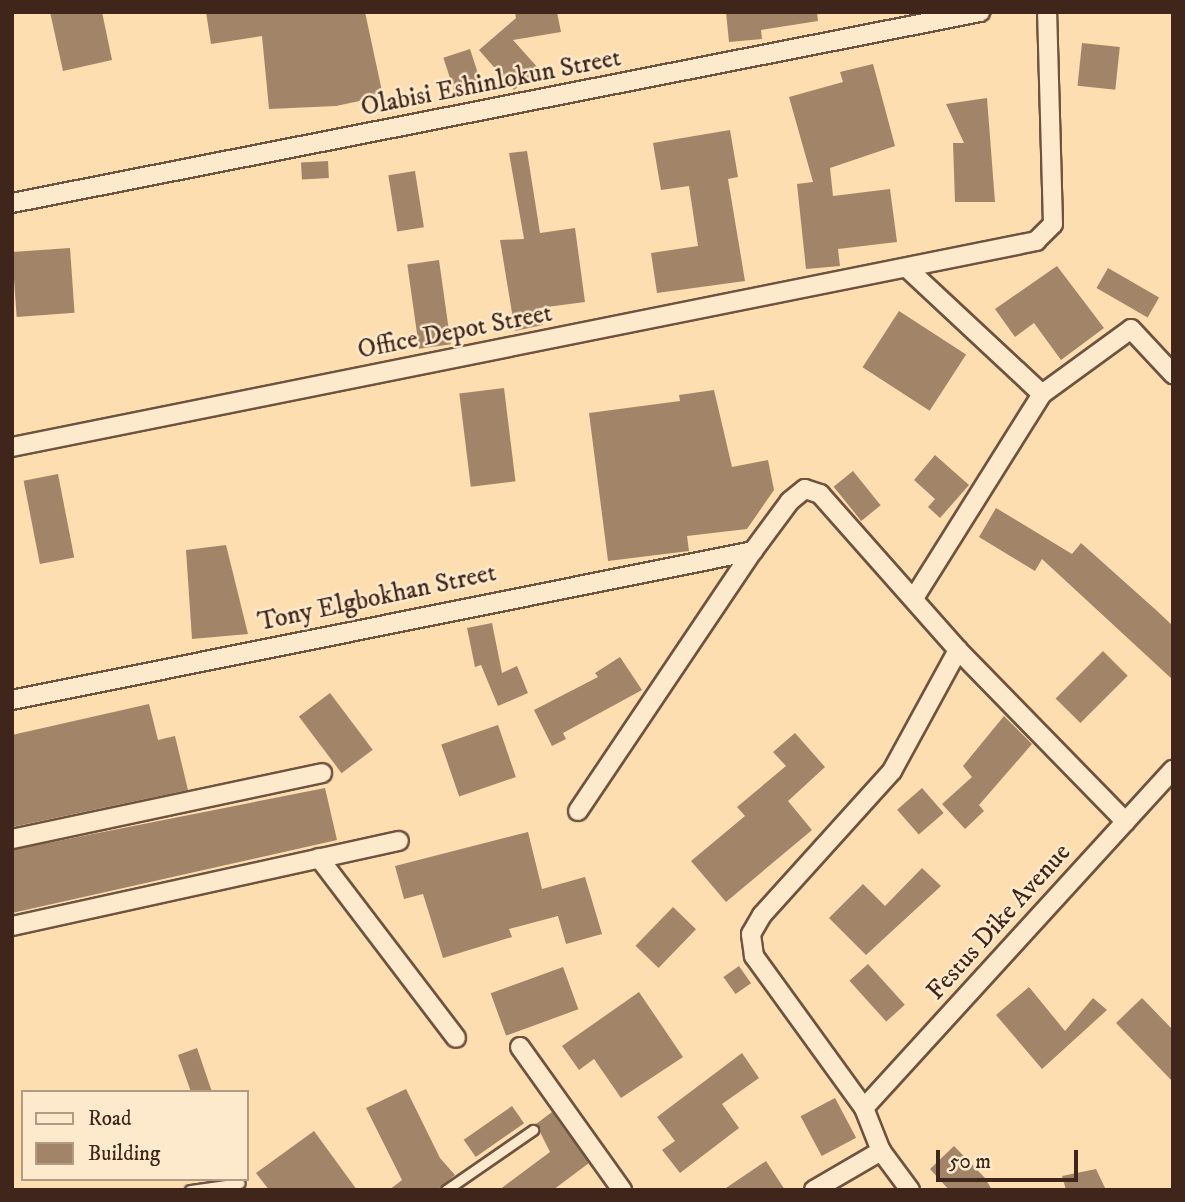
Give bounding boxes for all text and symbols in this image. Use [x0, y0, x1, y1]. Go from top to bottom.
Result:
street label: Olabisi Eshinlokun Street [358, 42, 624, 124]
street label: Office Depot Street [355, 298, 555, 366]
street label: Tony Elgbokhan Street [255, 558, 499, 638]
street label: Festus Dike Avenue [921, 837, 1077, 1007]
legend [21, 1090, 248, 1181]
text: Road [88, 1106, 132, 1132]
scale bar [940, 1136, 1082, 1180]
text: Building [88, 1141, 160, 1167]
text: 50 m [949, 1149, 991, 1175]

